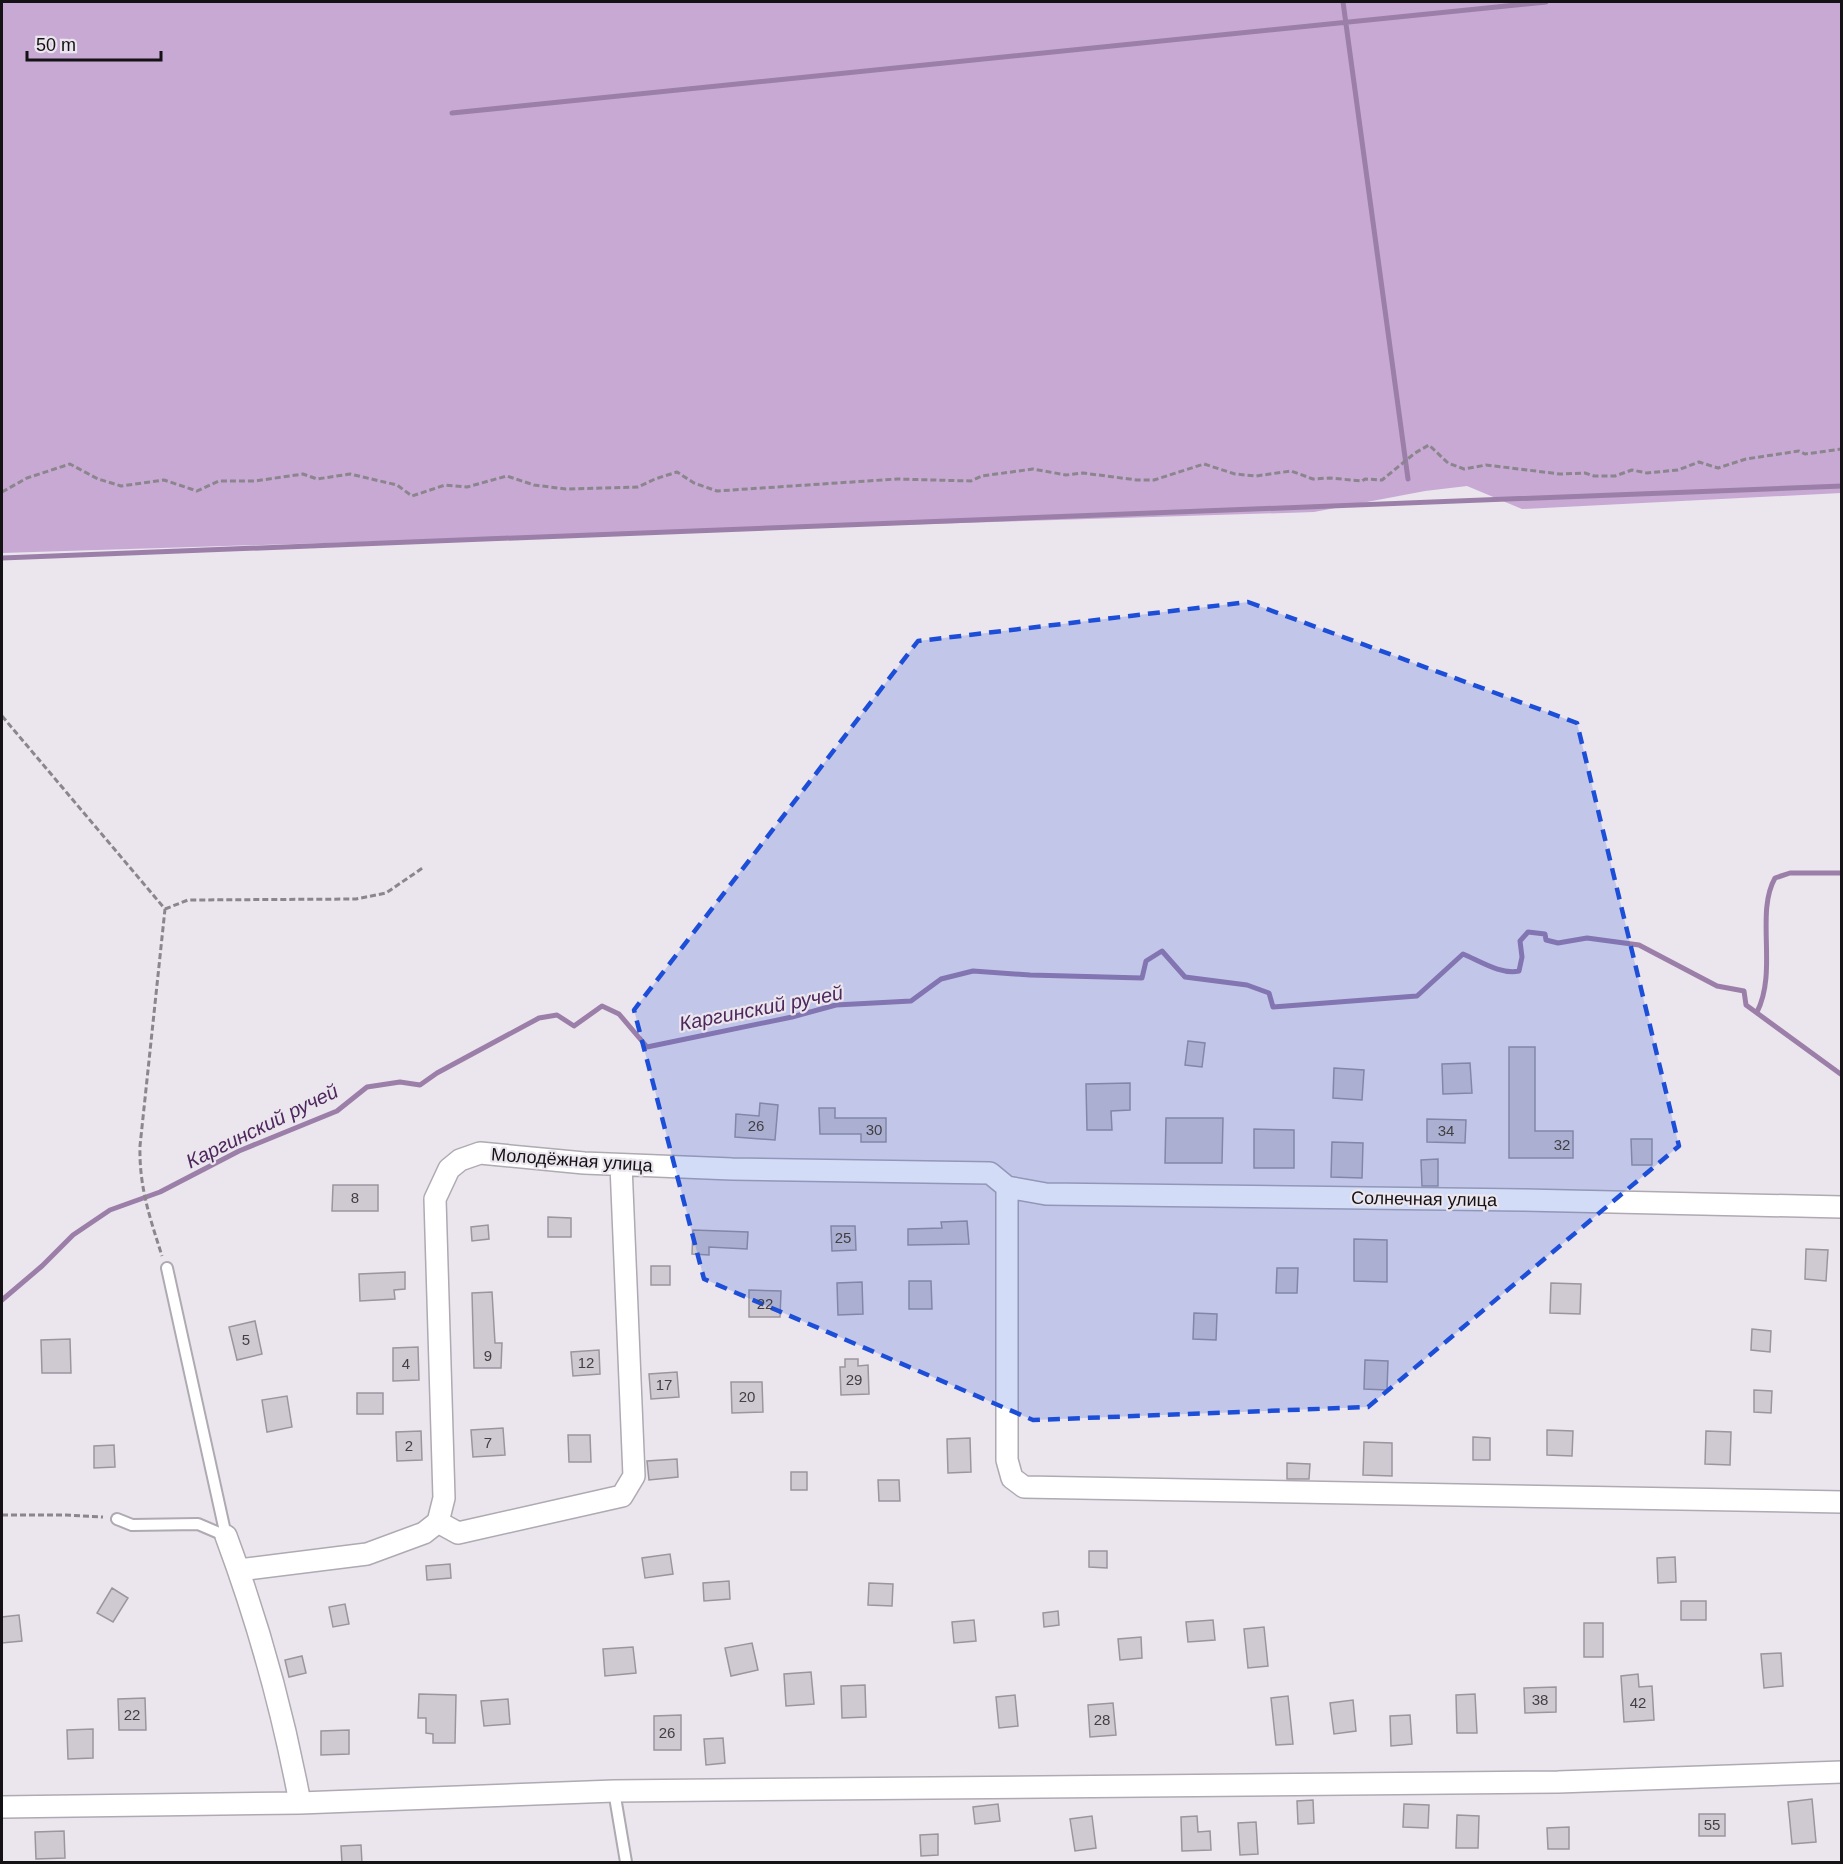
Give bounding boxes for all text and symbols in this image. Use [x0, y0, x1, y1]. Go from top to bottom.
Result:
scale bar [27, 24, 160, 62]
text: 50 m [36, 35, 76, 55]
water label: Каргинский ручей [677, 981, 845, 1035]
water label: Каргинский ручей [182, 1080, 342, 1172]
house number: 26 [748, 1117, 764, 1134]
house number: 30 [866, 1121, 882, 1138]
house number: 34 [1438, 1122, 1454, 1139]
house number: 32 [1554, 1136, 1570, 1153]
street label: Молодёжная улица [491, 1144, 654, 1176]
street label: Солнечная улица [1351, 1188, 1498, 1210]
house number: 8 [351, 1189, 359, 1206]
house number: 25 [835, 1229, 851, 1246]
house number: 22 [757, 1295, 773, 1312]
house number: 5 [242, 1331, 250, 1348]
house number: 9 [484, 1347, 492, 1364]
house number: 12 [578, 1354, 594, 1371]
house number: 4 [402, 1355, 410, 1372]
house number: 29 [846, 1371, 862, 1388]
house number: 17 [656, 1376, 672, 1393]
house number: 20 [739, 1388, 755, 1405]
house number: 7 [484, 1434, 492, 1451]
house number: 2 [405, 1437, 413, 1454]
house number: 38 [1532, 1691, 1548, 1708]
house number: 42 [1630, 1694, 1646, 1711]
house number: 22 [124, 1706, 140, 1723]
house number: 28 [1094, 1711, 1110, 1728]
house number: 26 [659, 1724, 675, 1741]
house number: 55 [1704, 1816, 1720, 1833]

